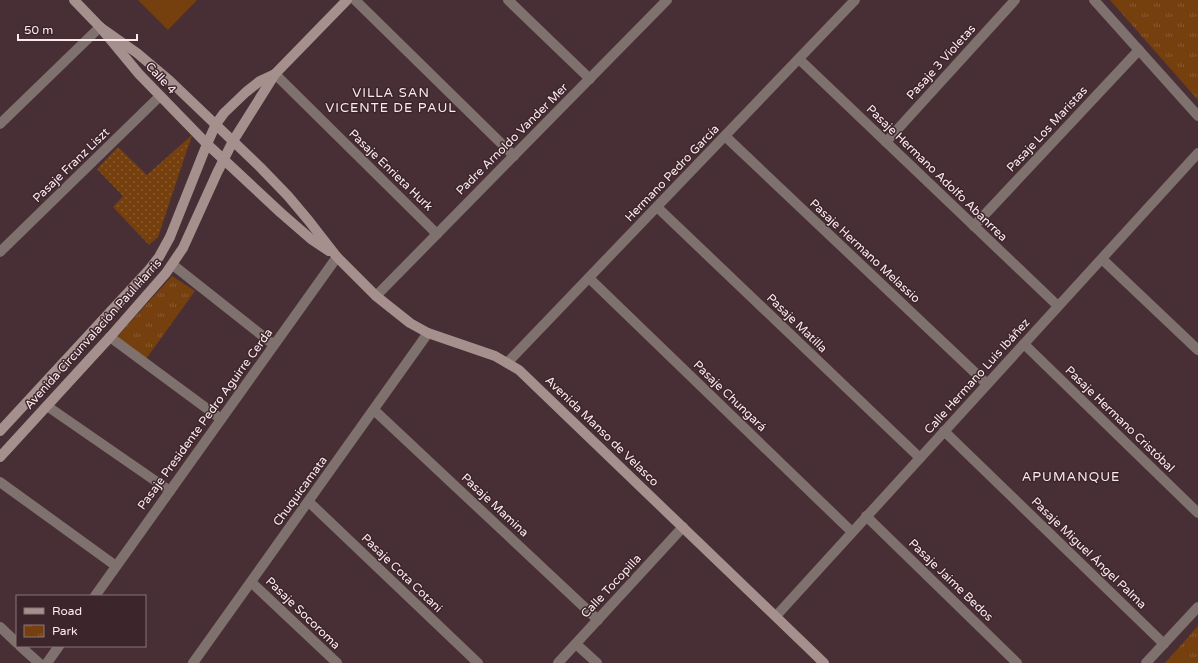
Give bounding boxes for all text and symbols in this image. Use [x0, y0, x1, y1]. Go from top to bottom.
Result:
scale bar [18, 16, 137, 42]
street label: Pasaje 3 Violetas [904, 21, 978, 102]
text: 50 m [24, 23, 53, 37]
street label: Calle 4 [143, 59, 180, 97]
street label: Padre Arnoldo Vander Mer [453, 80, 571, 198]
street label: Pasaje Los Maristas [1004, 83, 1090, 175]
district label: VILLA SAN VICENTE DE PAUL [325, 85, 457, 116]
street label: Pasaje Hermano Adolfo Abanrrea [864, 102, 1010, 244]
street label: Hermano Pedro García [622, 122, 722, 224]
street label: Pasaje Franz Liszt [30, 125, 112, 205]
street label: Pasaje Enrieta Hurk [346, 126, 436, 214]
street label: Pasaje Hermano Melassio [807, 196, 923, 306]
street label: Avenida Circunvalación Paul Harris [22, 256, 164, 412]
street label: Pasaje Matilla [764, 291, 830, 355]
street label: Calle Hermano Luis Ibáñez [921, 315, 1033, 437]
street label: Pasaje Presidente Pedro Aguirre Cerda [135, 326, 275, 512]
street label: Pasaje Chungará [691, 358, 769, 434]
street label: Pasaje Hermano Cristóbal [1062, 363, 1178, 475]
street label: Avenida Manso de Velasco [542, 373, 662, 489]
street label: Chuquicamata [270, 453, 330, 529]
district label: APUMANQUE [1022, 469, 1120, 485]
street label: Pasaje Mamina [459, 470, 531, 540]
street label: Pasaje Miguel Ángel Palma [1029, 494, 1149, 612]
street label: Pasaje Cota Cotani [359, 531, 445, 615]
street label: Pasaje Jaime Bedos [906, 536, 996, 624]
street label: Calle Tocopilla [578, 551, 644, 621]
street label: Pasaje Socoroma [263, 574, 343, 652]
legend [16, 595, 146, 647]
text: Road [52, 604, 82, 618]
text: Park [52, 624, 78, 638]

